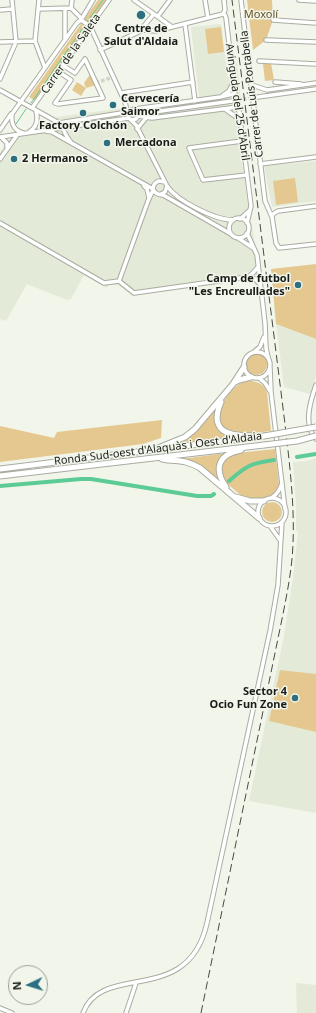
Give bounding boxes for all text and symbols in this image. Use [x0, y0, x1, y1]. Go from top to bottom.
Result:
park label: Moxolí [244, 8, 278, 22]
marker: Centre de Salut d'Aldaia [135, 9, 147, 21]
street label: Carrer de la Saleta [38, 11, 104, 97]
place label: Centre de Salut d'Aldaia [104, 22, 178, 48]
street label: Carrer de Luis Portabella [238, 30, 266, 158]
street label: Avinguda del 25 d'Abril [222, 43, 252, 161]
place label: Cervecería Saimor [121, 92, 179, 118]
marker: Cervecería Saimor [108, 100, 118, 110]
marker: Factory Colchón [78, 108, 88, 118]
place label: Factory Colchón [39, 119, 127, 133]
place label: Mercadona [115, 136, 176, 150]
marker: Mercadona [102, 138, 112, 148]
place label: 2 Hermanos [22, 152, 88, 166]
marker: 2 Hermanos [9, 154, 19, 164]
place label: Camp de futbol "Les Encreullades" [189, 272, 290, 298]
marker: Camp de futbol "Les Encreullades" [293, 280, 303, 290]
street label: Ronda Sud-oest d'Alaquàs i Oest d'Aldaia [53, 430, 263, 468]
place label: Sector 4 Ocio Fun Zone [209, 685, 287, 711]
marker: Sector 4 Ocio Fun Zone [290, 693, 300, 703]
north arrow [8, 965, 48, 1005]
text: N [9, 981, 24, 991]

